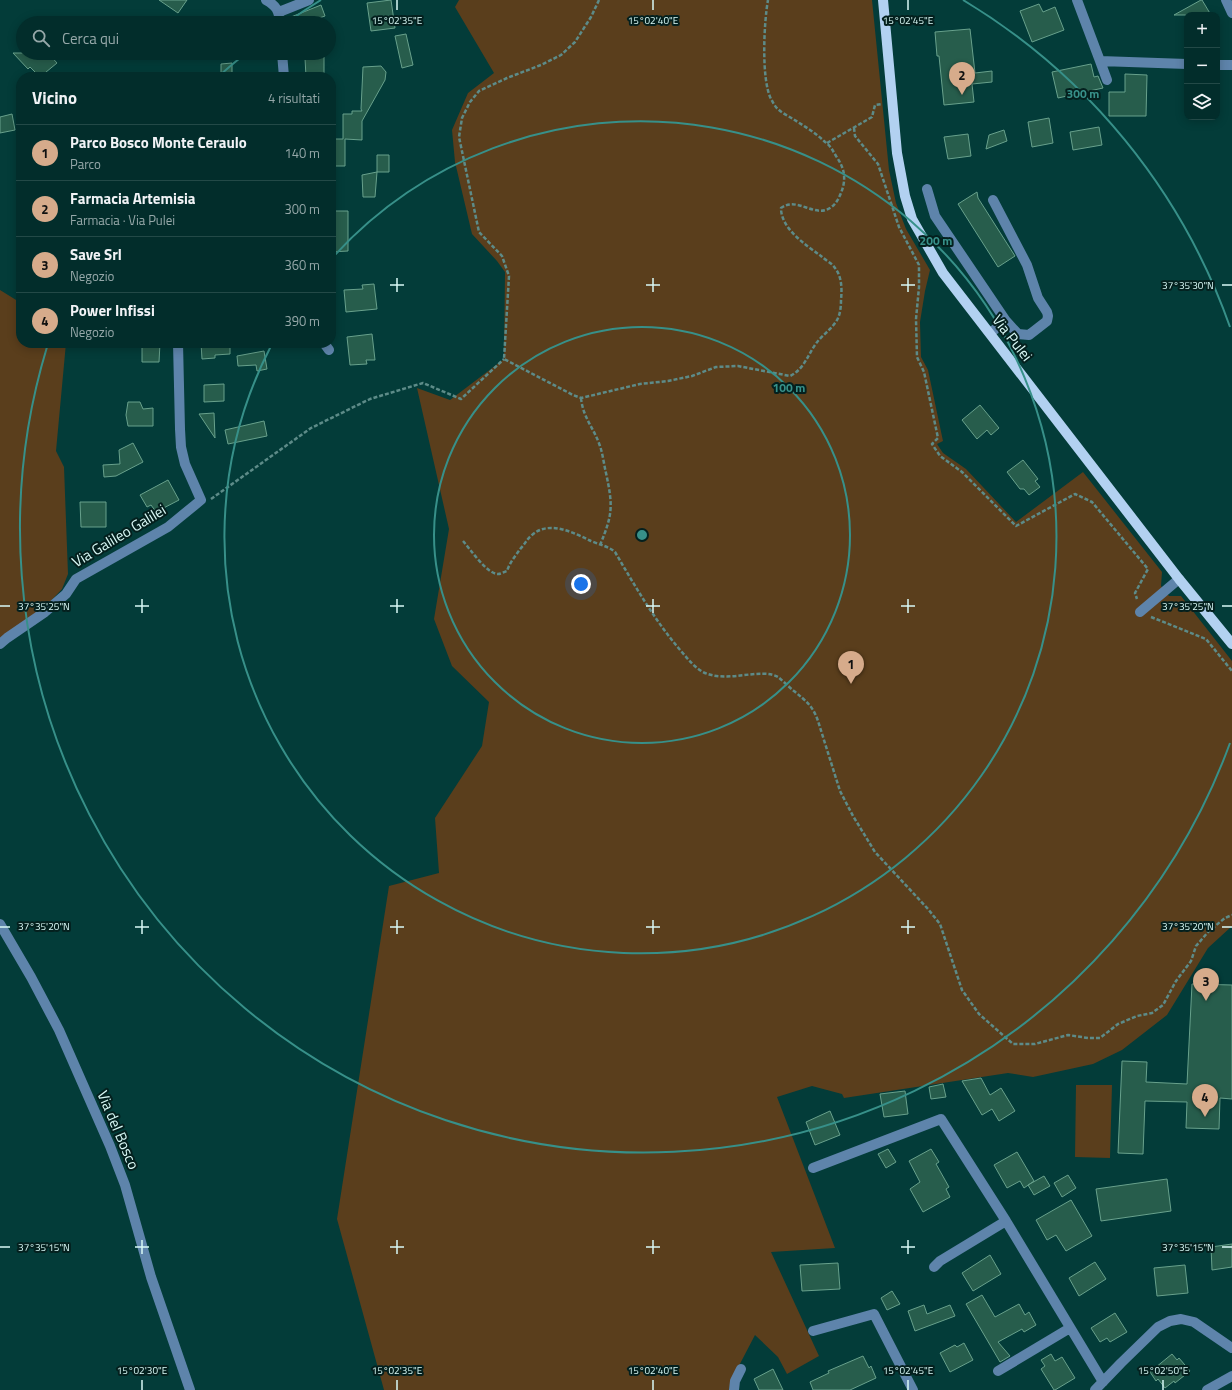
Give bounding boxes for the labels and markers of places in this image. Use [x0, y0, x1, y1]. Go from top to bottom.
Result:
pin: 2 [949, 62, 975, 95]
centre of rings [635, 528, 649, 542]
pin: 1 [838, 651, 864, 684]
pin: 3 [1193, 968, 1219, 1001]
pin: 4 [1192, 1084, 1218, 1117]

